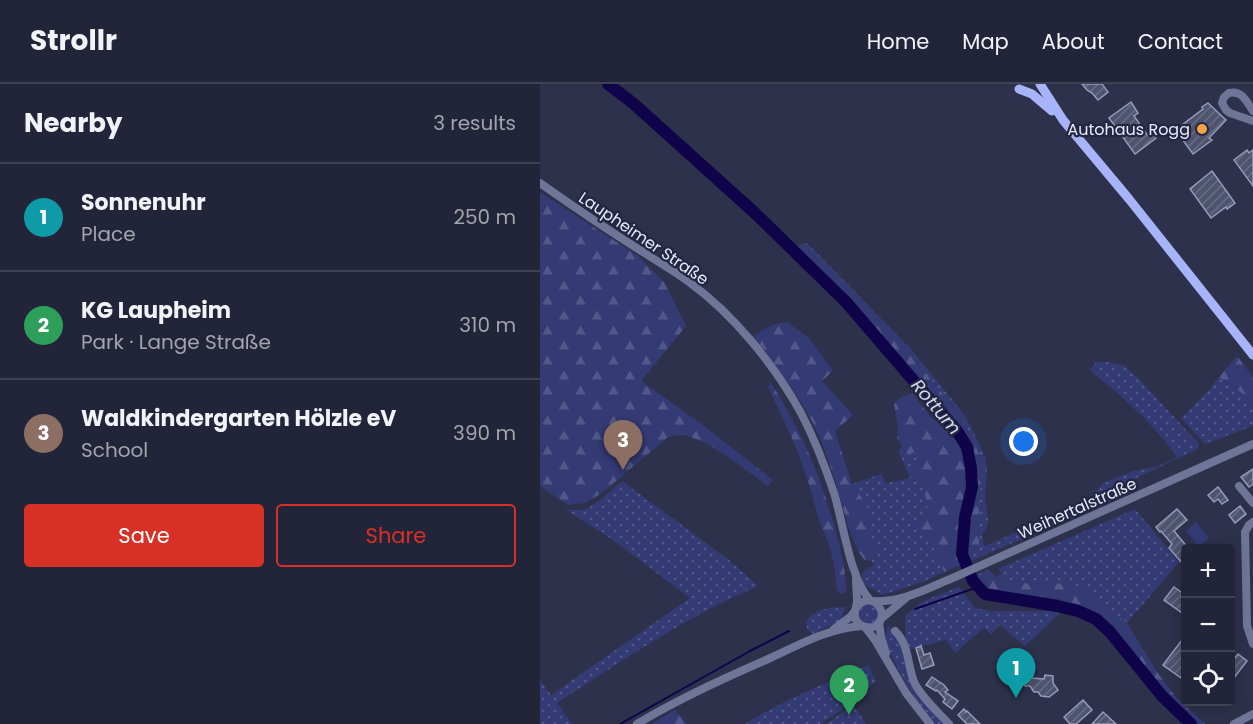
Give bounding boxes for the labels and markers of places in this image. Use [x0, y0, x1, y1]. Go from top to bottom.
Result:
place label: Autohaus Rogg [1067, 118, 1190, 141]
marker: Autohaus Rogg [1195, 122, 1209, 136]
pin: 3 [604, 420, 643, 470]
pin: 1 [996, 648, 1036, 698]
pin: 2 [830, 666, 868, 715]

